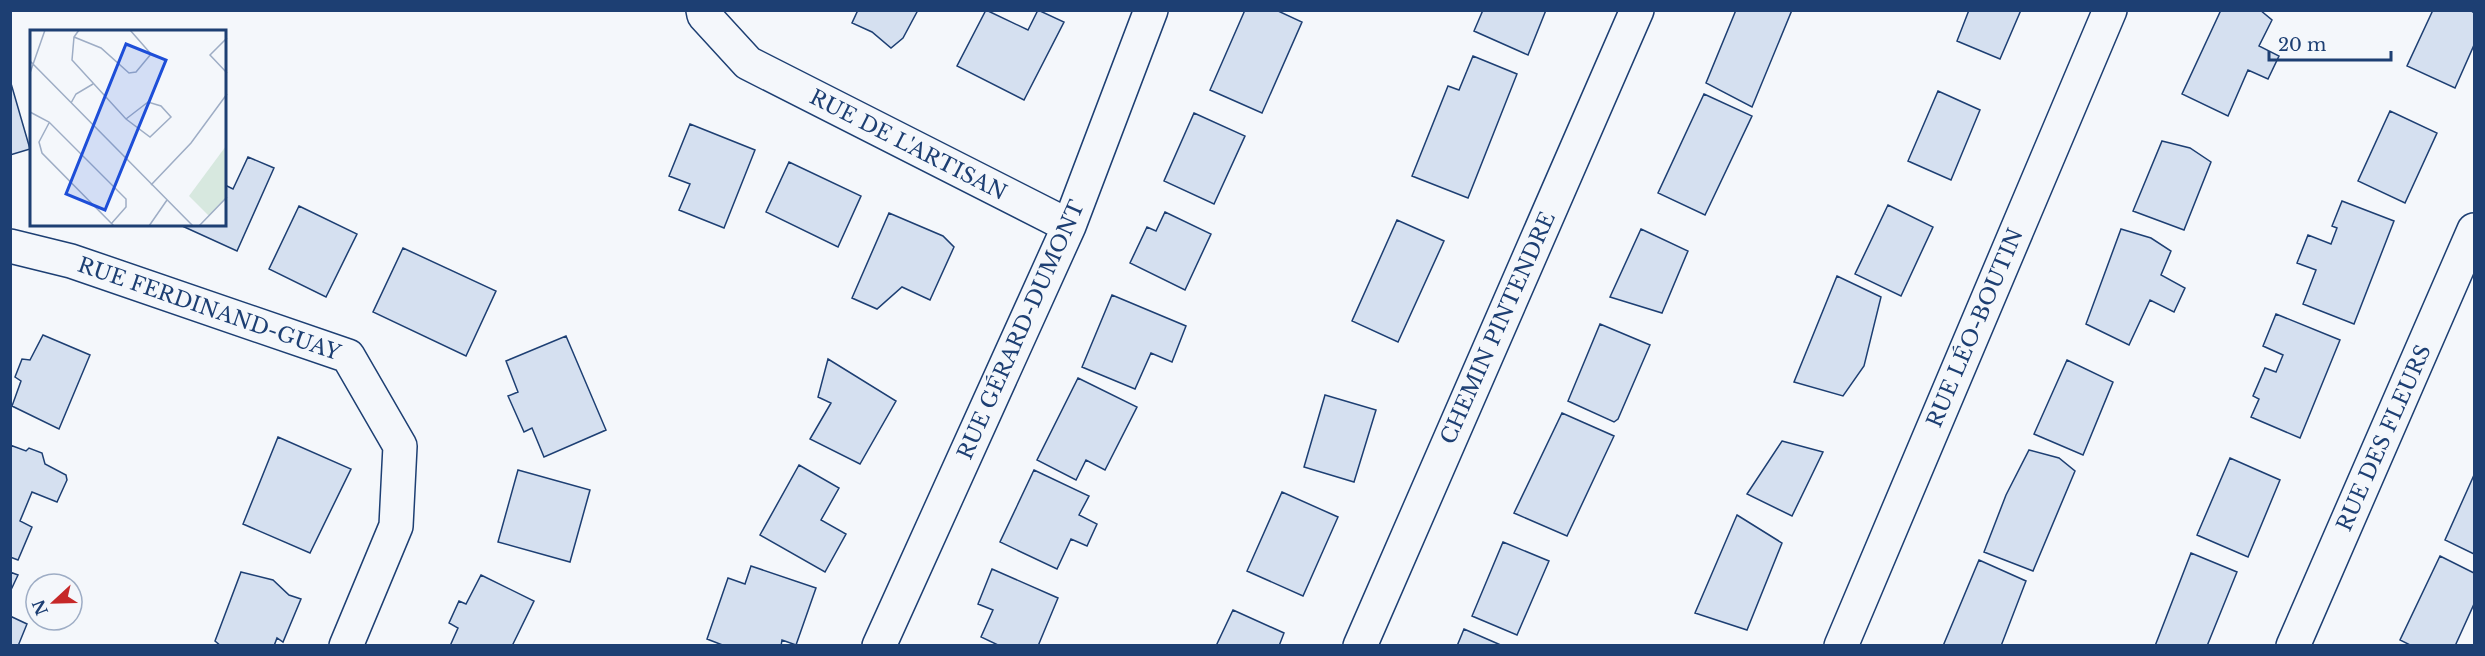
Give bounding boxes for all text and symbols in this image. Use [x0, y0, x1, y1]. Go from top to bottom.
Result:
scale bar [2269, 24, 2390, 62]
inset map [30, 30, 226, 226]
text: 20 m [2278, 34, 2326, 56]
street label: RUE DE L'ARTISAN [805, 84, 1011, 206]
street label: RUE GÉRARD-DUMONT [952, 196, 1090, 464]
street label: CHEMIN PINTENDRE [1435, 208, 1561, 448]
street label: RUE LÉO-BOUTIN [1921, 225, 2029, 431]
street label: RUE FERDINAND-GUAY [74, 252, 344, 366]
street label: RUE DES FLEURS [2331, 341, 2437, 535]
north arrow [24, 572, 84, 632]
text: N [28, 597, 52, 618]

